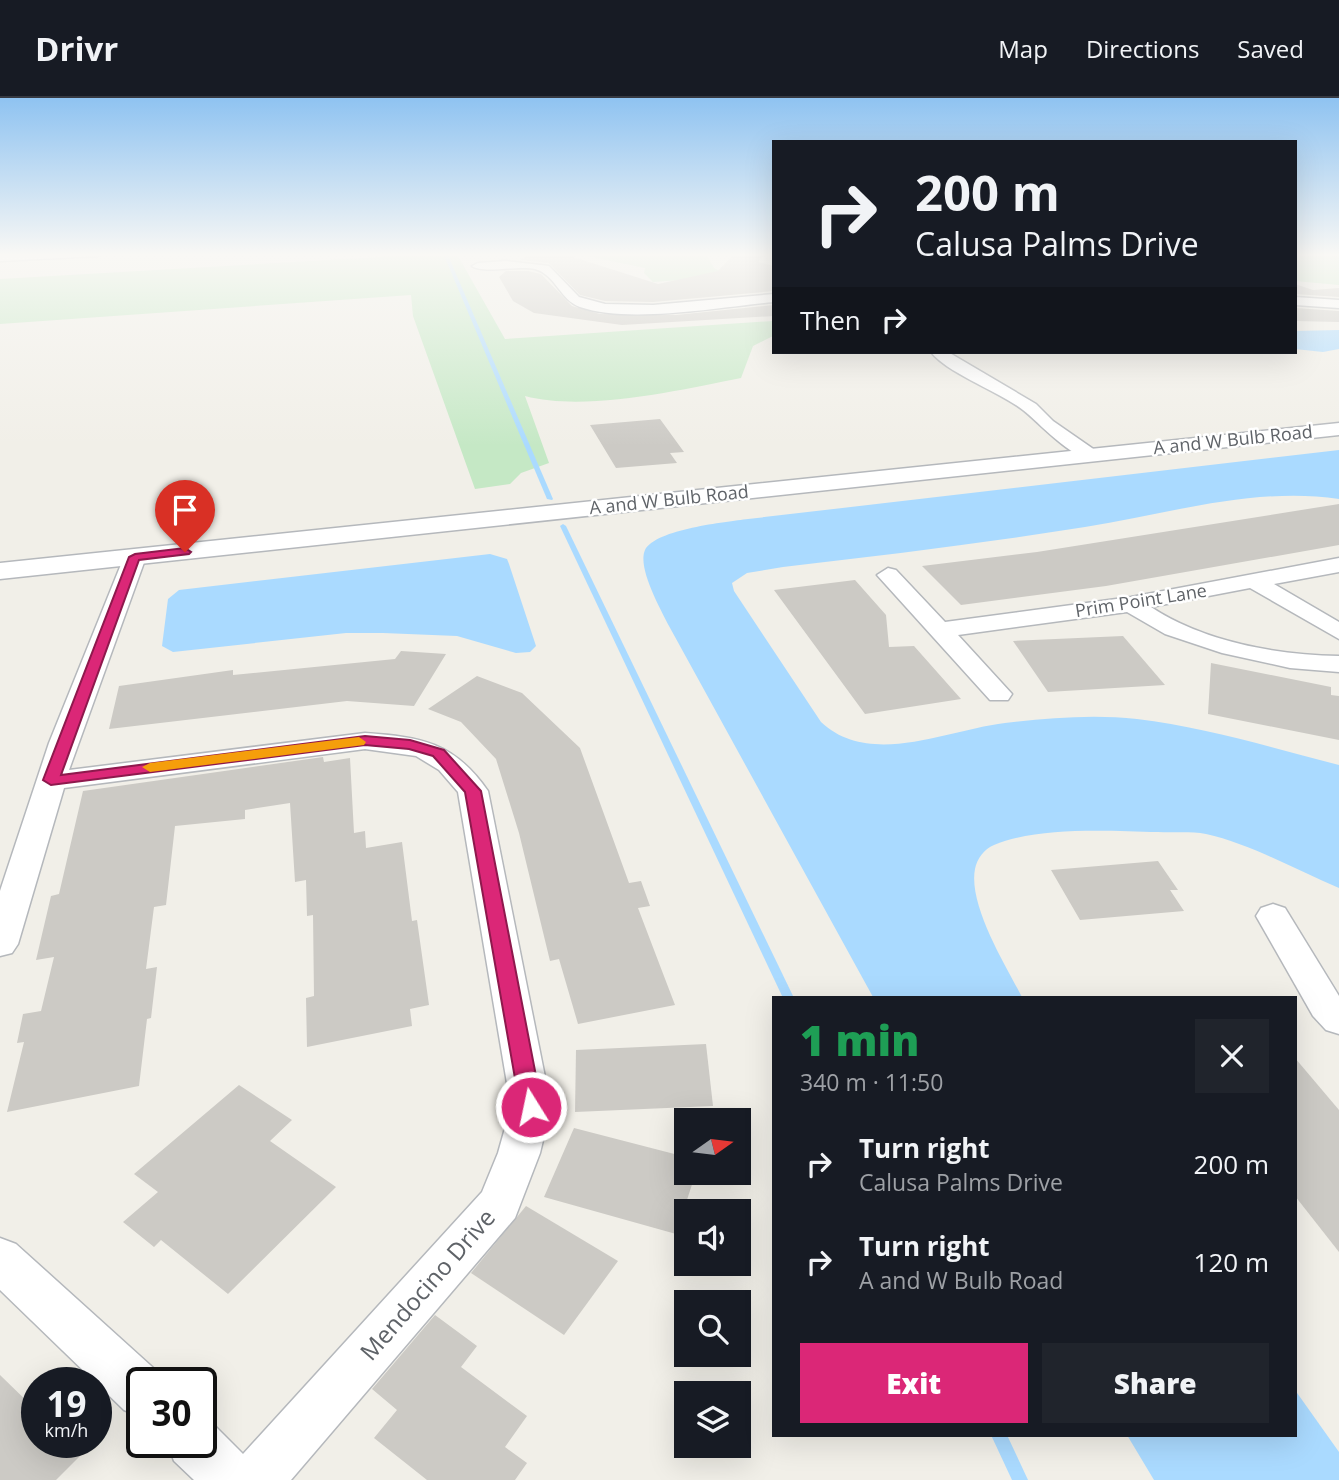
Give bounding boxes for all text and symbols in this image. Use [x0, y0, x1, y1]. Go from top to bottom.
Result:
text: Drivr [35, 26, 118, 71]
text: Map [998, 32, 1048, 65]
text: Directions [1086, 32, 1199, 65]
text: Saved [1237, 32, 1304, 65]
text: 200 m [915, 159, 1060, 225]
icon: right [800, 168, 891, 259]
text: Calusa Palms Drive [915, 222, 1199, 265]
icon: right [875, 301, 913, 339]
text: Then [800, 302, 861, 338]
street label: A and W Bulb Road [1152, 419, 1314, 459]
street label: A and W Bulb Road [588, 479, 750, 519]
pin [155, 480, 215, 552]
icon: arrive [166, 491, 204, 529]
street label: Prim Point Lane [1073, 578, 1208, 622]
text: 1 min [800, 1011, 919, 1068]
button: close [1195, 1019, 1269, 1093]
text: 340 m · 11:50 [800, 1066, 943, 1098]
position arrow [494, 1070, 568, 1144]
north arrow [674, 1108, 751, 1185]
map controls [674, 1108, 751, 1458]
text: Turn right [859, 1130, 990, 1166]
icon: right [800, 1145, 838, 1183]
text: 200 m [1194, 1146, 1269, 1182]
text: Calusa Palms Drive [859, 1166, 1063, 1198]
button: sound [674, 1199, 751, 1276]
street label: Mendocino Drive [352, 1201, 502, 1367]
text: Turn right [859, 1228, 990, 1264]
icon: right [800, 1243, 838, 1281]
text: 120 m [1194, 1244, 1269, 1280]
text: A and W Bulb Road [859, 1264, 1063, 1296]
button: search [674, 1290, 751, 1367]
button: Exit [800, 1343, 1028, 1423]
button: Share [1042, 1343, 1269, 1423]
speed limit sign: 30 [126, 1367, 217, 1458]
text: 19 [46, 1380, 87, 1427]
button: layers [674, 1381, 751, 1458]
text: km/h [45, 1418, 88, 1442]

